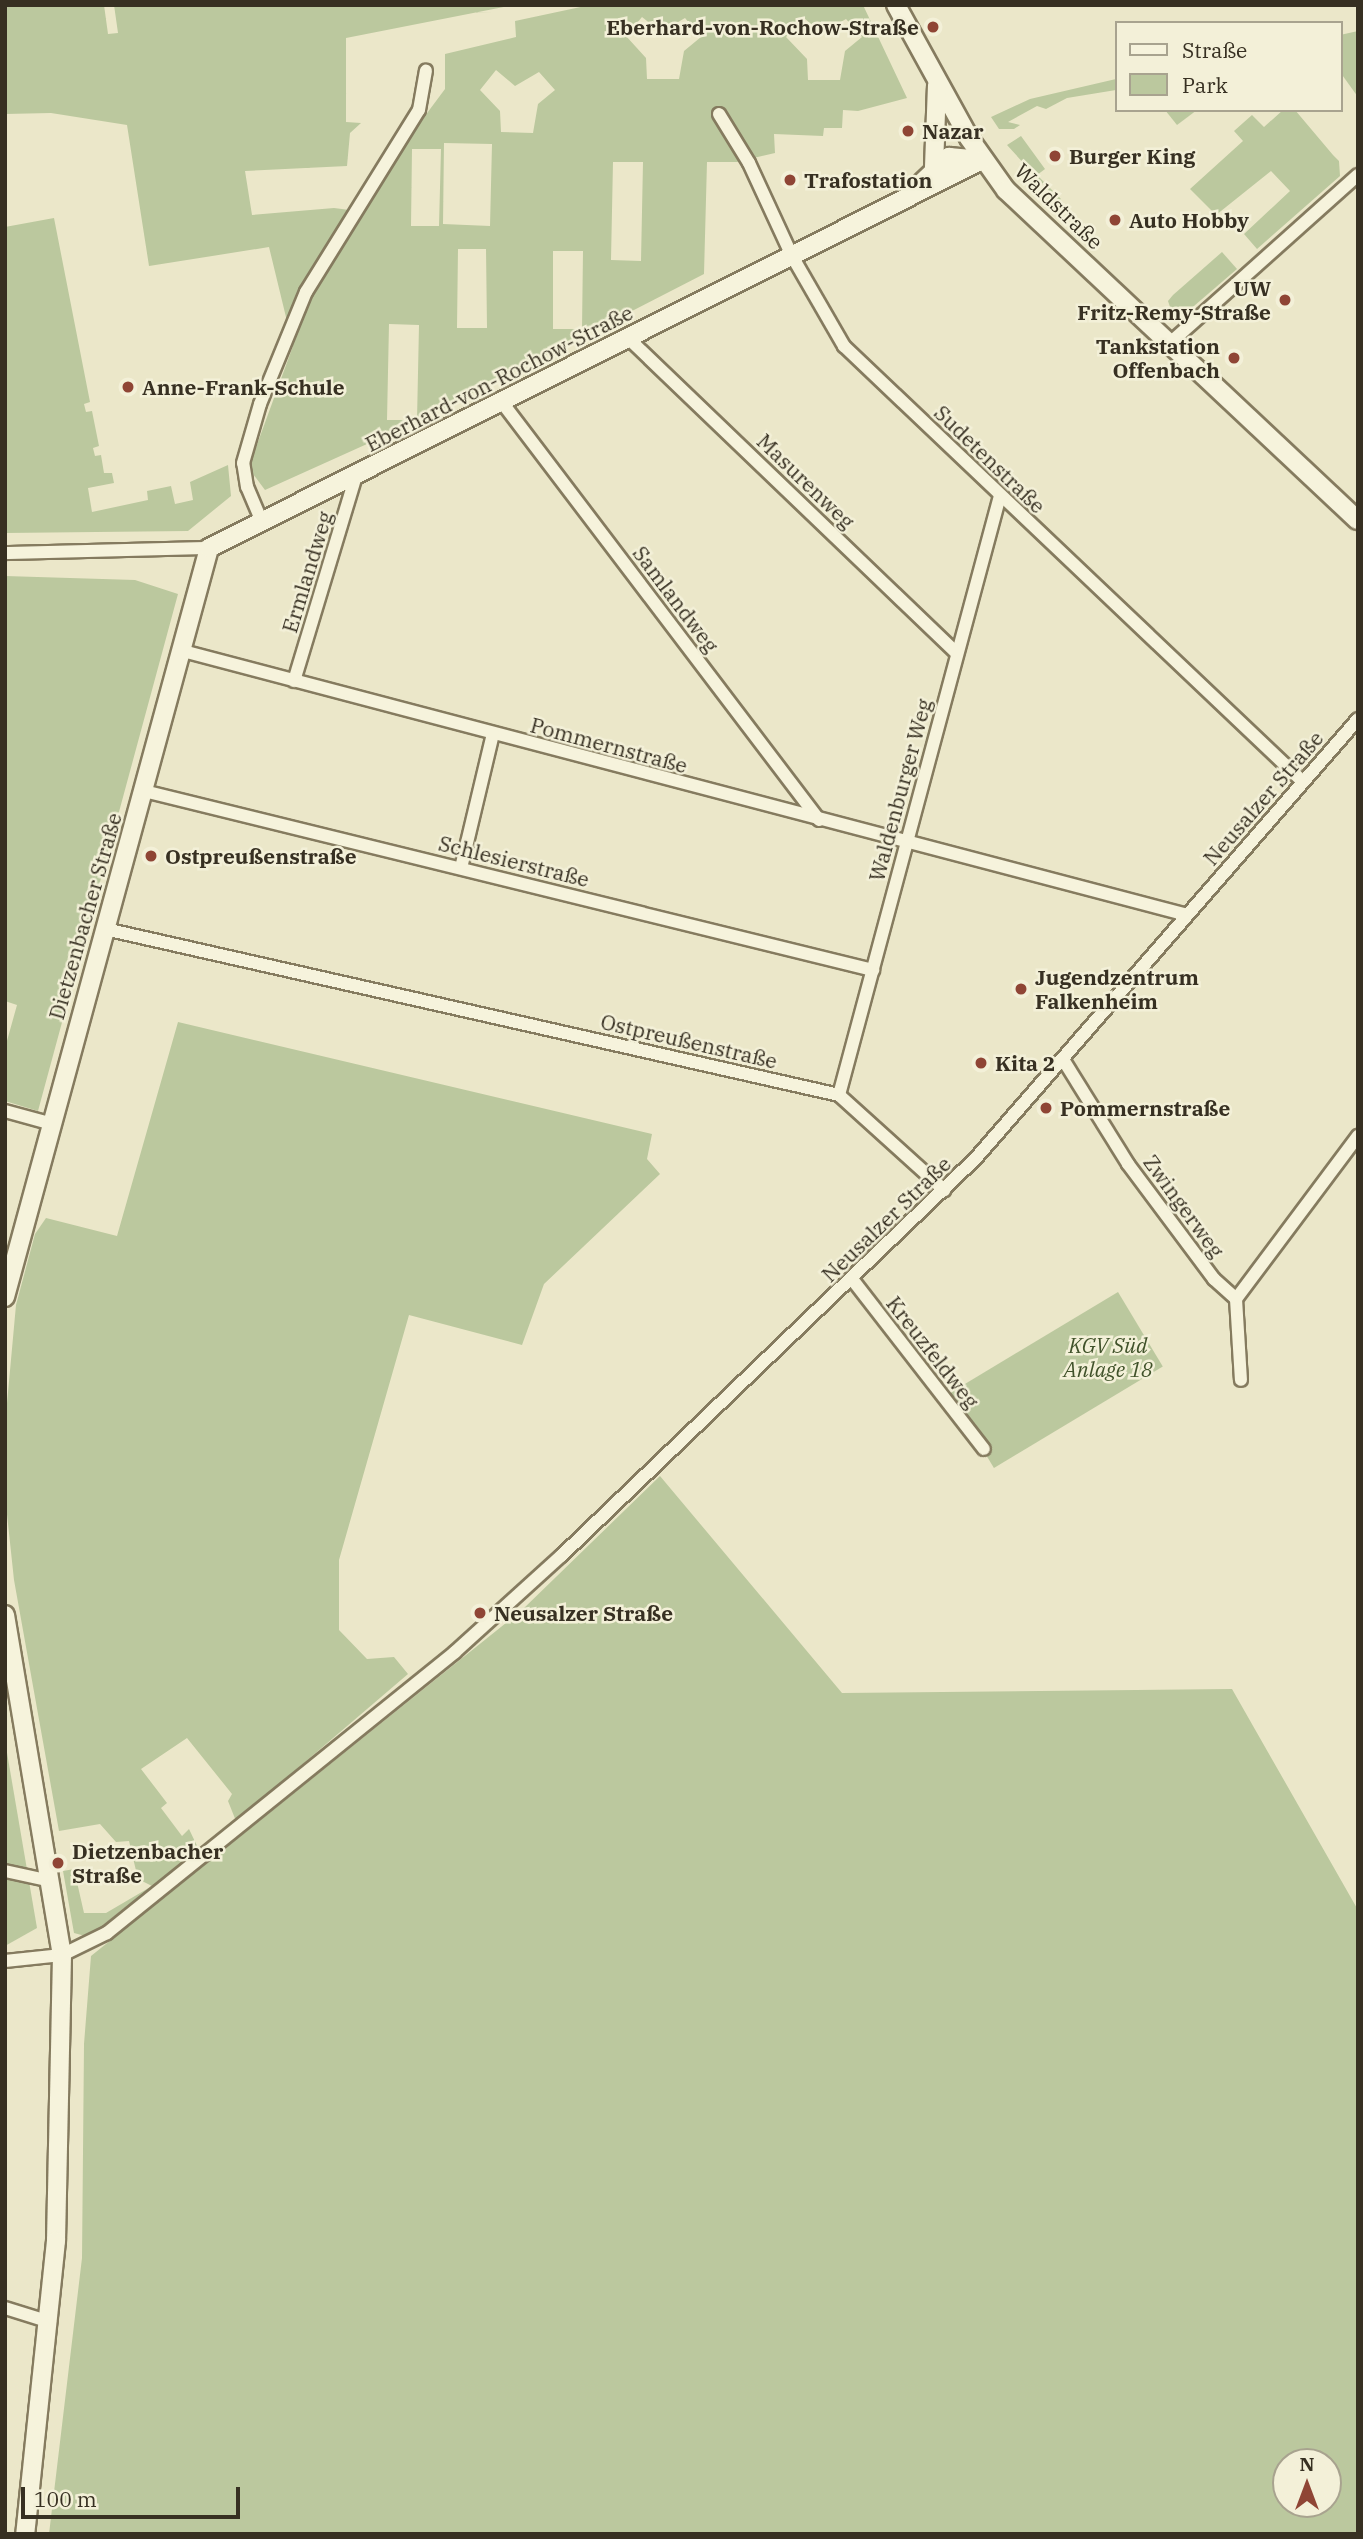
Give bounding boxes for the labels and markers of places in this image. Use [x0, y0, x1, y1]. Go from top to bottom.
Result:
place label: Eberhard-von-Rochow-Straße [606, 14, 919, 40]
marker: Eberhard-von-Rochow-Straße [925, 19, 941, 35]
place label: Nazar [922, 118, 984, 144]
marker: Nazar [900, 123, 916, 139]
place label: Burger King [1069, 143, 1196, 169]
marker: Burger King [1047, 148, 1063, 164]
place label: Trafostation [804, 167, 932, 193]
marker: Trafostation [782, 172, 798, 188]
place label: Auto Hobby [1129, 207, 1249, 233]
marker: Auto Hobby [1107, 212, 1123, 228]
place label: UW Fritz-Remy-Straße [1077, 275, 1271, 325]
marker: UW Fritz-Remy-Straße [1277, 292, 1293, 308]
place label: Tankstation Offenbach [1096, 333, 1220, 383]
marker: Tankstation Offenbach [1226, 350, 1242, 366]
place label: Anne-Frank-Schule [142, 374, 345, 400]
marker: Anne-Frank-Schule [120, 379, 136, 395]
place label: Ostpreußenstraße [165, 843, 357, 869]
marker: Ostpreußenstraße [143, 848, 159, 864]
place label: Jugendzentrum Falkenheim [1035, 964, 1199, 1014]
marker: Jugendzentrum Falkenheim [1013, 981, 1029, 997]
place label: Kita 2 [995, 1050, 1055, 1076]
marker: Kita 2 [973, 1055, 989, 1071]
place label: Pommernstraße [1060, 1095, 1230, 1121]
marker: Pommernstraße [1038, 1100, 1054, 1116]
place label: Neusalzer Straße [494, 1600, 673, 1626]
marker: Neusalzer Straße [472, 1605, 488, 1621]
place label: Dietzenbacher Straße [72, 1838, 223, 1888]
marker: Dietzenbacher Straße [50, 1855, 66, 1871]

